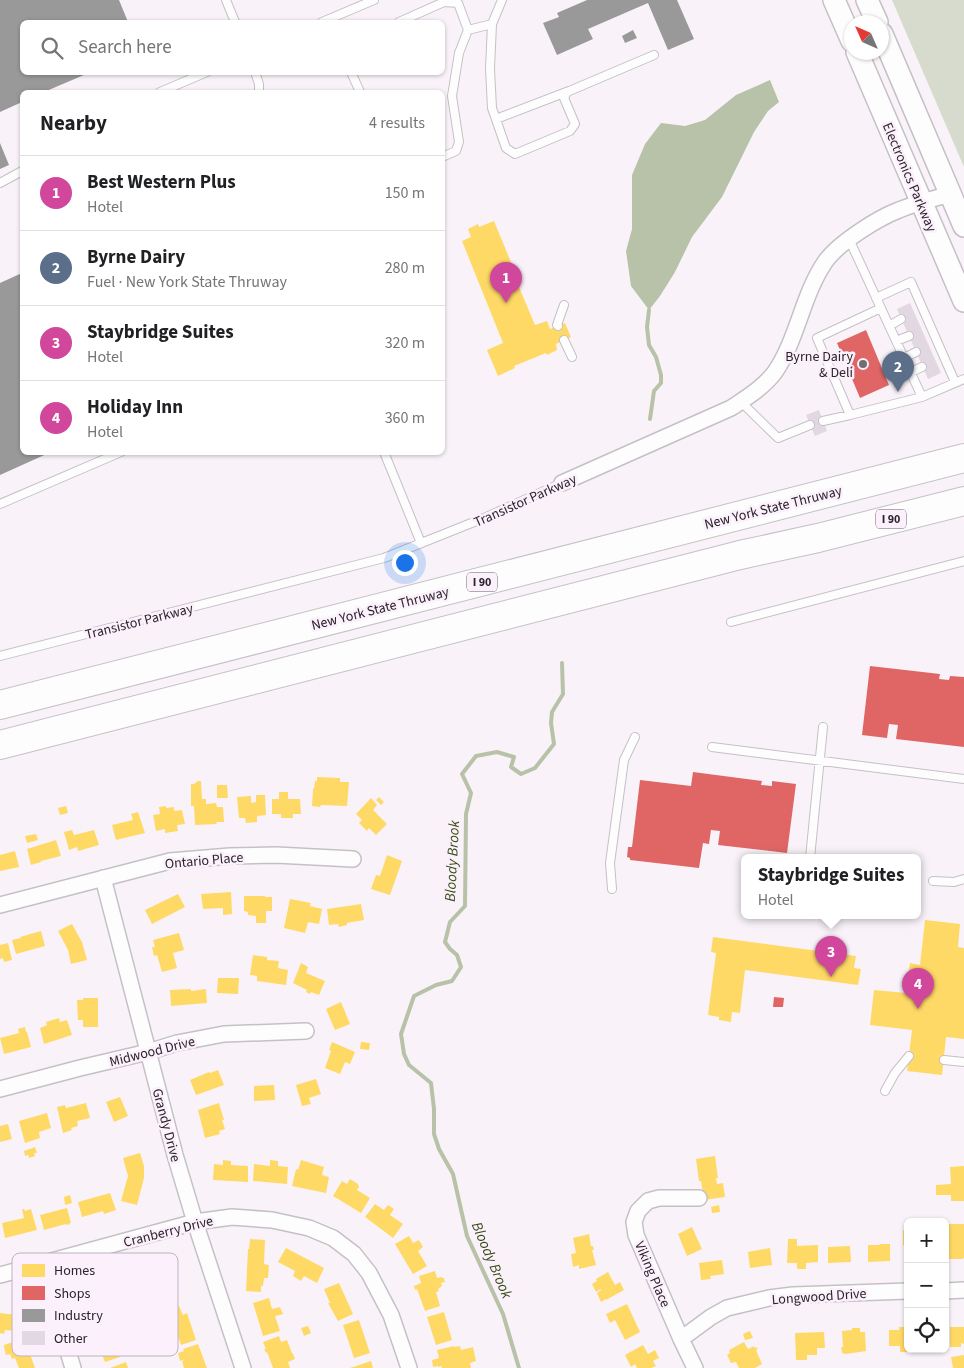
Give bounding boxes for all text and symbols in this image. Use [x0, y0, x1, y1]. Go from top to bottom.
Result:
north arrow [844, 15, 889, 60]
search box [20, 20, 445, 75]
icon: search [38, 34, 66, 62]
text: Search here [78, 34, 172, 61]
text: Nearby [40, 108, 107, 138]
text: 4 results [369, 112, 425, 134]
street label: Electronics Parkway [877, 120, 941, 236]
text: Best Western Plus [87, 169, 236, 196]
text: 1 [52, 182, 60, 204]
text: 150 m [385, 182, 425, 204]
text: Hotel [87, 196, 123, 218]
text: Byrne Dairy [87, 244, 185, 271]
text: 2 [52, 257, 60, 279]
text: 280 m [385, 257, 425, 279]
pin: 1 [490, 262, 522, 303]
text: Fuel · New York State Thruway [87, 271, 287, 293]
text: Staybridge Suites [87, 319, 234, 346]
text: 3 [52, 332, 60, 354]
text: 320 m [385, 332, 425, 354]
text: Hotel [87, 346, 123, 368]
place label: Byrne Dairy & Deli [785, 347, 853, 383]
pin: 2 [882, 351, 914, 392]
marker: Byrne Dairy & Deli [857, 358, 869, 370]
text: Holiday Inn [87, 394, 183, 421]
text: 4 [52, 407, 60, 429]
text: 360 m [385, 407, 425, 429]
text: Hotel [87, 421, 123, 443]
street label: Transistor Parkway [471, 469, 580, 533]
street label: New York State Thruway [702, 481, 845, 535]
road number: I 90 [876, 509, 906, 528]
your location [392, 550, 418, 576]
road number: I 90 [467, 572, 497, 592]
street label: New York State Thruway [309, 582, 452, 636]
street label: Transistor Parkway [83, 599, 196, 645]
water label: Bloody Brook [440, 819, 465, 902]
street label: Ontario Place [164, 848, 244, 874]
popup [741, 854, 921, 919]
text: Staybridge Suites [758, 862, 904, 889]
text: Hotel [758, 889, 794, 911]
pin: 3 [815, 936, 847, 977]
pin: 4 [902, 968, 934, 1009]
street label: Midwood Drive [107, 1032, 197, 1072]
street label: Grandy Drive [147, 1086, 185, 1164]
street label: Cranberry Drive [121, 1211, 215, 1253]
map controls [904, 1218, 949, 1353]
button: + [904, 1218, 949, 1263]
water label: Bloody Brook [466, 1219, 517, 1303]
street label: Viking Place [629, 1238, 675, 1311]
legend [12, 1253, 178, 1356]
text: Homes [54, 1261, 95, 1281]
button: − [904, 1263, 949, 1308]
text: Shops [54, 1284, 90, 1304]
street label: Longwood Drive [771, 1284, 867, 1310]
text: Industry [54, 1306, 103, 1326]
button: locate [904, 1308, 949, 1353]
text: Other [54, 1329, 88, 1349]

